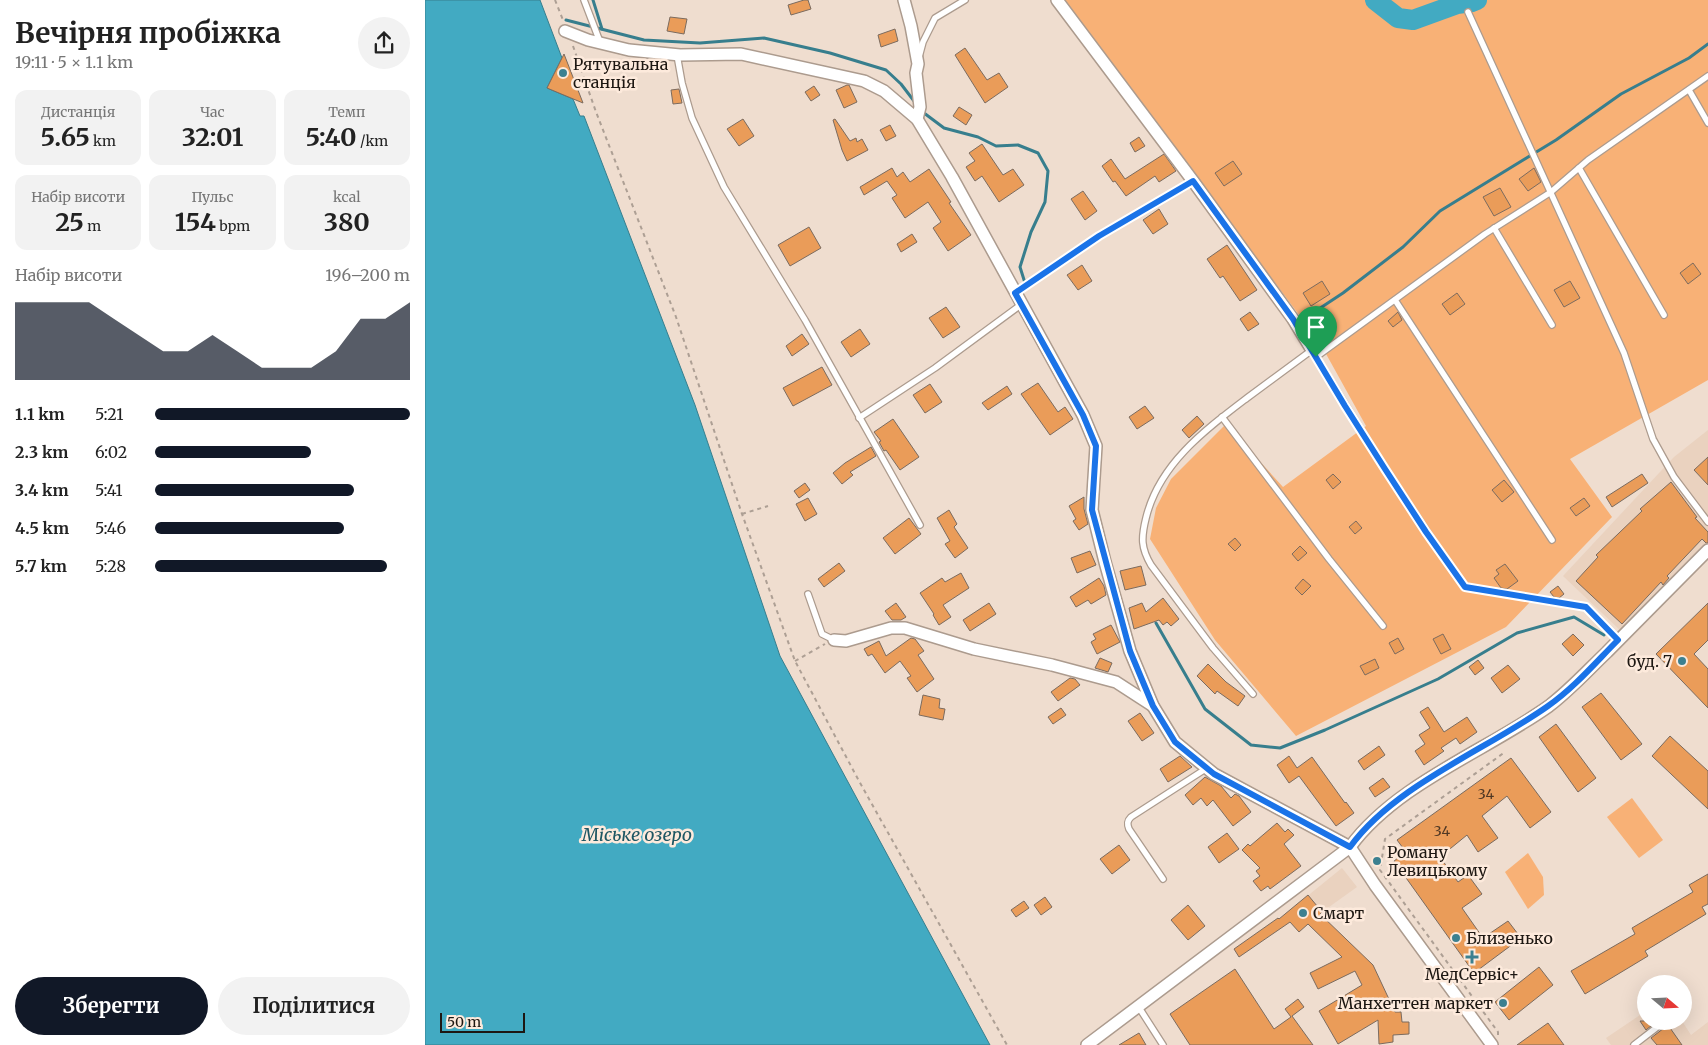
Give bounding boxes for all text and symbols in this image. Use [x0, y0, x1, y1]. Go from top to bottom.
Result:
text: Вечірня пробіжка [15, 15, 281, 51]
button: share [358, 17, 410, 69]
text: 19:11 · 5 × 1.1 km [15, 52, 133, 72]
place label: Рятувальна станція [573, 54, 669, 92]
marker: Рятувальна станція [557, 67, 569, 79]
text: Дистанція [41, 103, 115, 121]
text: Час [200, 103, 225, 121]
text: Темп [328, 103, 365, 121]
text: 5.65 [40, 121, 90, 153]
text: 32:01 [182, 121, 243, 153]
text: 5:40 [305, 121, 357, 153]
text: km [90, 132, 116, 150]
text: /km [357, 132, 388, 150]
text: Набір висоти [31, 188, 125, 206]
text: Пульс [191, 188, 234, 206]
text: kcal [333, 188, 361, 206]
text: 25 [55, 206, 84, 238]
text: 154 [175, 206, 216, 238]
text: 380 [324, 206, 370, 238]
text: m [84, 217, 101, 235]
text: bpm [216, 217, 250, 235]
text: Набір висоти [15, 265, 122, 285]
text: 196–200 m [325, 265, 410, 285]
pin [1295, 306, 1337, 357]
icon: arrive [1302, 313, 1330, 341]
text: 1.1 km [15, 404, 65, 424]
text: 5:21 [95, 404, 123, 424]
text: 2.3 km [15, 442, 68, 462]
text: 6:02 [95, 442, 127, 462]
text: 3.4 km [15, 480, 69, 500]
text: 5:41 [95, 480, 123, 500]
text: 4.5 km [15, 518, 69, 538]
text: 5:46 [95, 518, 126, 538]
text: 5.7 km [15, 556, 67, 576]
text: 5:28 [95, 556, 126, 576]
place label: буд. 7 [1627, 651, 1672, 671]
marker: буд. 7 [1676, 655, 1688, 667]
house number: 34 [1478, 785, 1495, 803]
house number: 34 [1434, 822, 1451, 840]
water label: Міське озеро [581, 823, 692, 846]
place label: Роману Левицькому [1387, 842, 1488, 880]
marker: Роману Левицькому [1371, 855, 1383, 867]
place label: Смарт [1313, 903, 1364, 923]
marker: Смарт [1297, 907, 1309, 919]
place label: Близенько [1466, 928, 1553, 948]
marker: Близенько [1450, 932, 1462, 944]
marker: МедСервіс+ [1466, 951, 1478, 963]
place label: МедСервіс+ [1425, 964, 1519, 984]
north arrow [1637, 975, 1693, 1030]
map controls [1637, 975, 1692, 1030]
button: Зберегти [15, 977, 208, 1035]
button: Поділитися [218, 977, 410, 1035]
place label: Манхеттен маркет [1338, 993, 1493, 1013]
marker: Манхеттен маркет [1497, 997, 1509, 1009]
scale bar [440, 1010, 525, 1033]
text: 50 m [447, 1013, 481, 1031]

